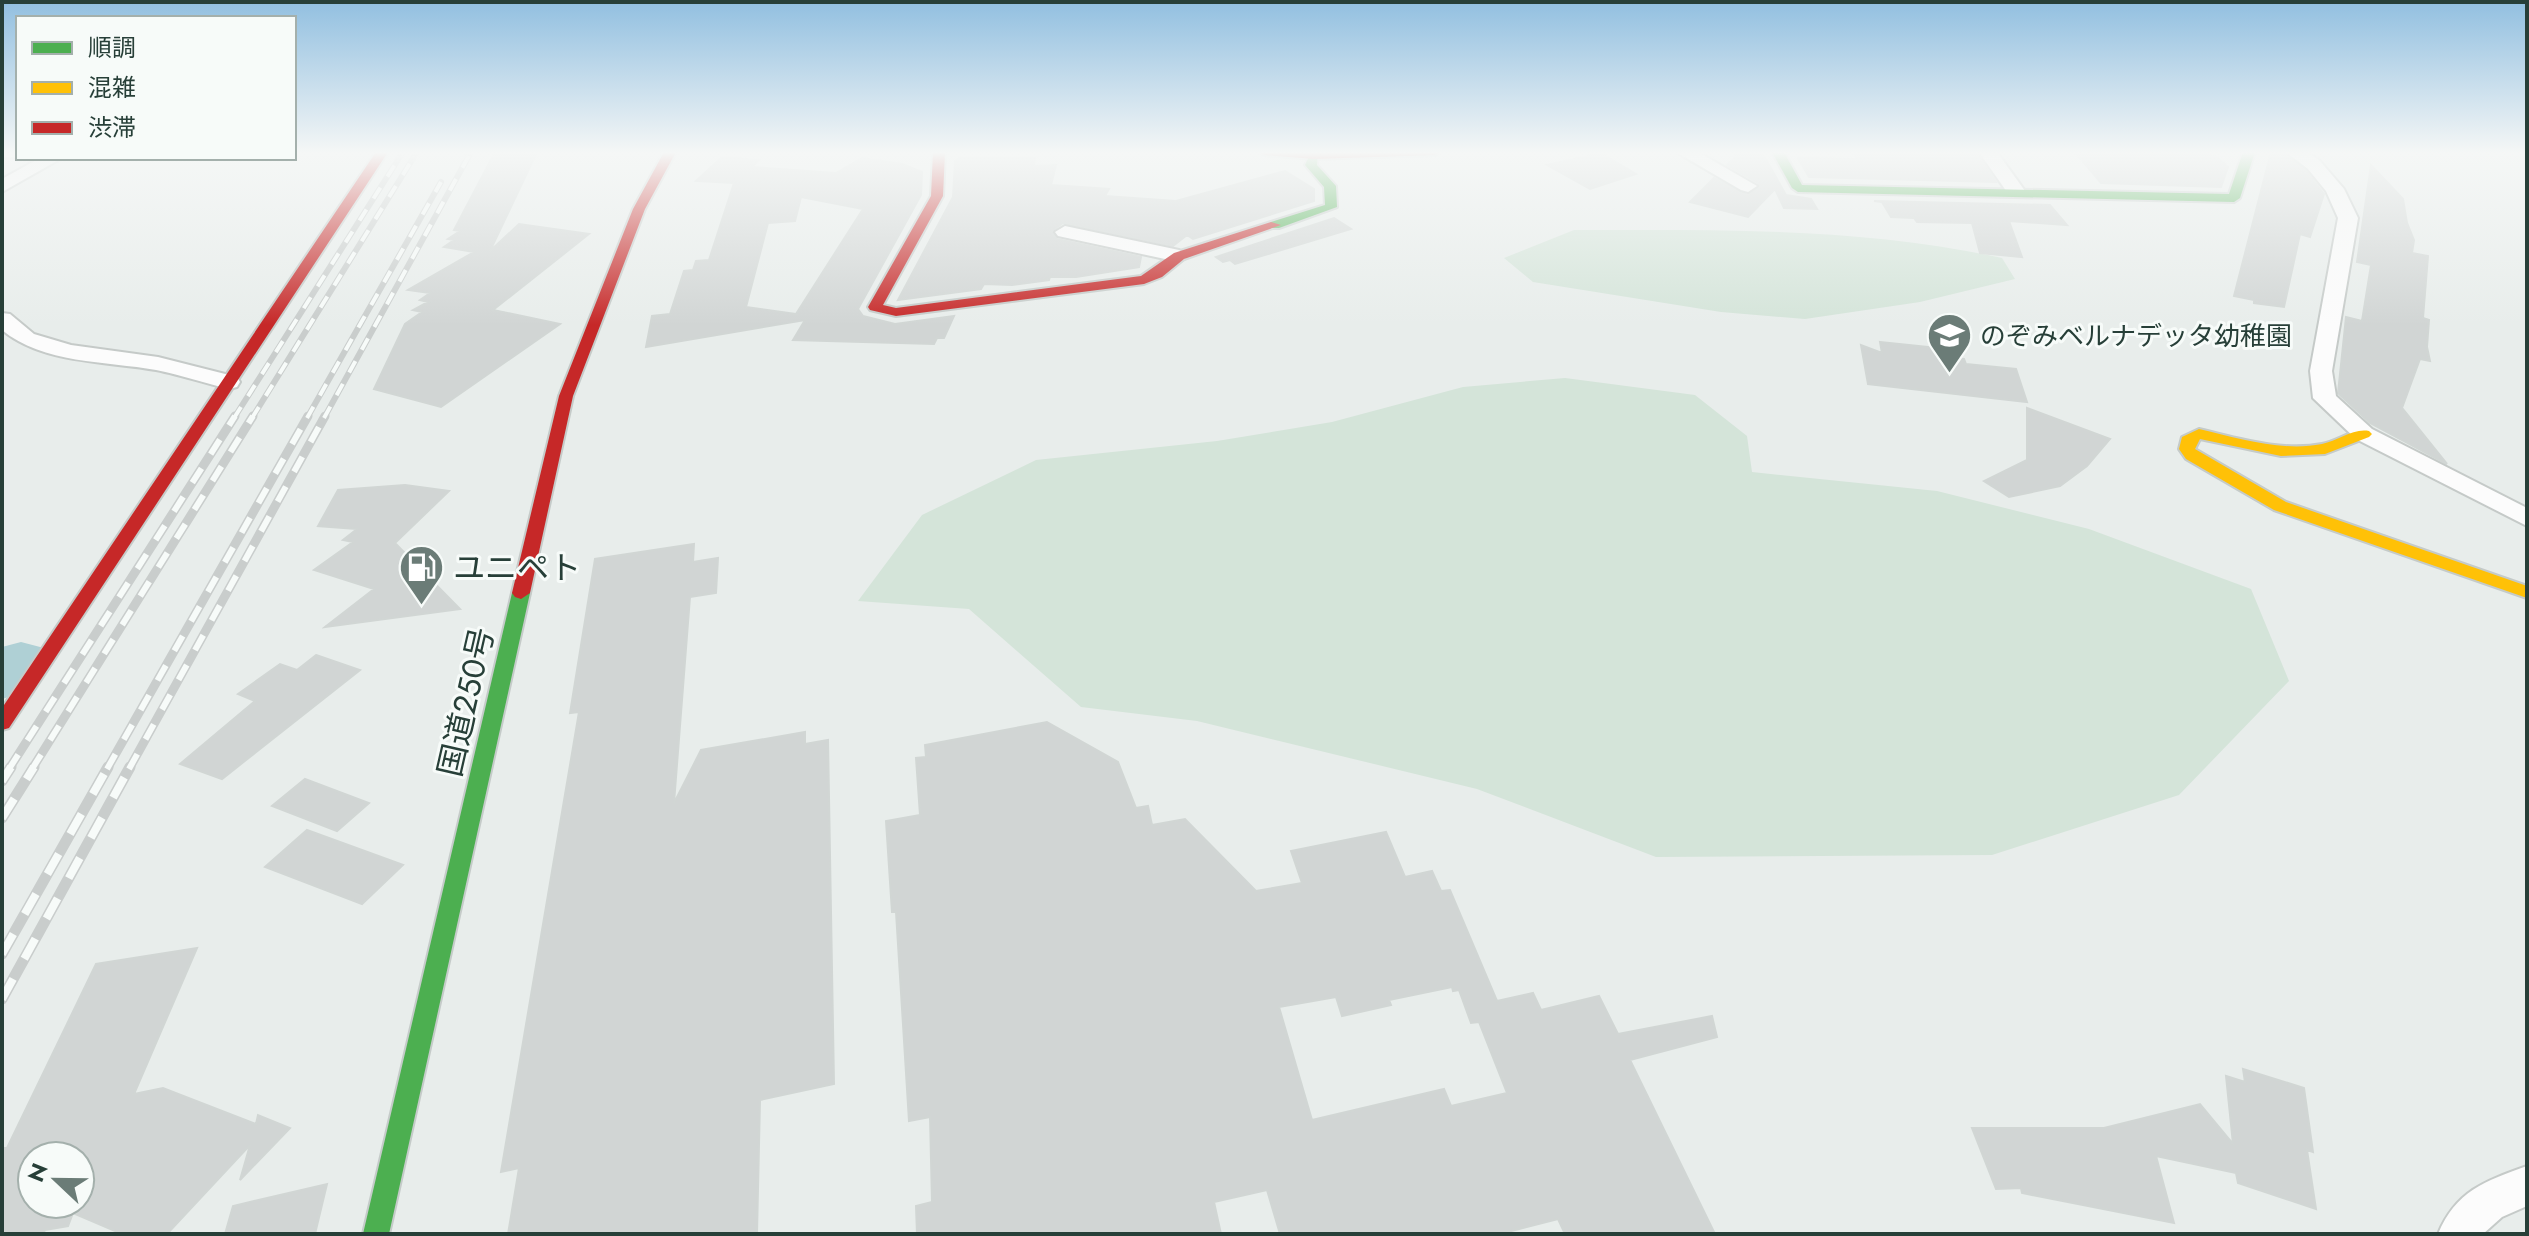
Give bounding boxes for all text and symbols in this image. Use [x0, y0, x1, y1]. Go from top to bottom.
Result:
legend [16, 16, 296, 160]
text: 順調 [88, 30, 136, 65]
text: 混雑 [88, 70, 136, 105]
text: 渋滞 [88, 110, 136, 145]
school or university icon: のぞみベルナデッタ幼稚園 [1925, 312, 1973, 375]
place label: のぞみベルナデッタ幼稚園 [1980, 317, 2292, 355]
fuel station icon: ユニペト [398, 544, 446, 607]
place label: ユニペト [453, 545, 581, 591]
street label: 国道250号 [427, 623, 505, 781]
north arrow [16, 1140, 96, 1220]
text: N [19, 1158, 56, 1187]

